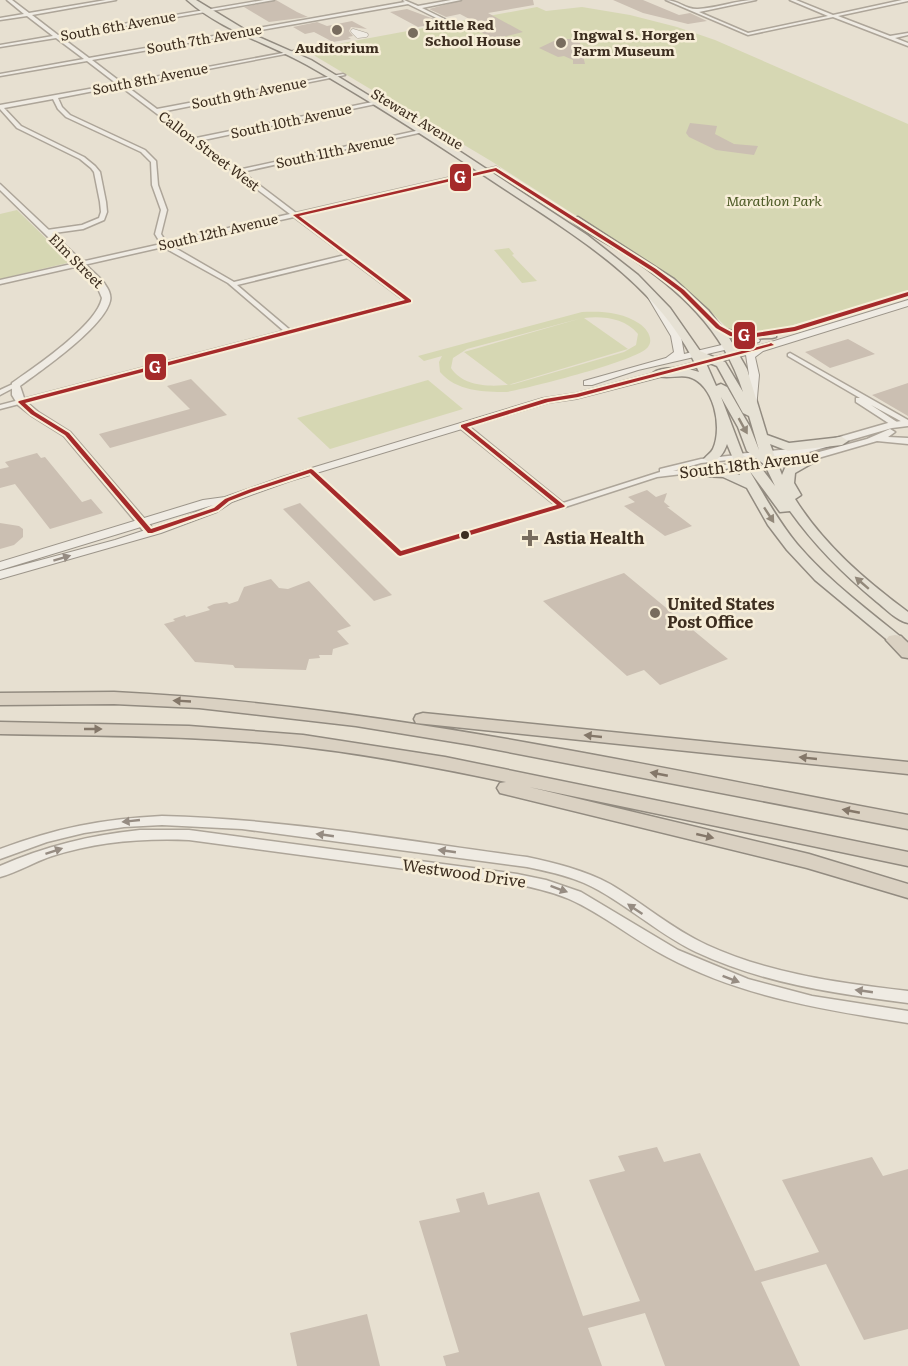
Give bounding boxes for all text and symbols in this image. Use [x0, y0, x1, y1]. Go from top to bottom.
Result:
street label: South 6th Avenue [58, 5, 177, 45]
place label: Little Red School House [425, 14, 521, 50]
street label: South 7th Avenue [145, 18, 263, 58]
marker: Auditorium [330, 23, 344, 37]
place label: Ingwal S. Horgen Farm Museum [573, 24, 695, 60]
marker: Little Red School House [406, 26, 420, 40]
marker: Ingwal S. Horgen Farm Museum [554, 36, 568, 50]
place label: Auditorium [295, 37, 379, 57]
street label: South 8th Avenue [90, 57, 209, 99]
street label: South 9th Avenue [190, 71, 308, 113]
street label: Stewart Avenue [368, 83, 467, 154]
street label: South 10th Avenue [228, 97, 353, 143]
street label: Callon Street West [155, 105, 265, 195]
street label: South 11th Avenue [274, 128, 396, 172]
line badge: G [449, 163, 472, 192]
text: G [454, 164, 466, 188]
park label: Marathon Park [726, 190, 822, 210]
street label: South 12th Avenue [156, 208, 280, 255]
street label: Elm Street [45, 229, 109, 292]
line badge: G [733, 321, 756, 350]
text: G [738, 322, 750, 346]
line badge: G [144, 353, 167, 381]
text: G [149, 354, 161, 378]
one-way arrow [738, 418, 748, 435]
street label: South 18th Avenue [678, 443, 820, 483]
one-way arrow [763, 507, 774, 523]
place label: Astia Health [544, 525, 645, 549]
unlabelled marker [459, 529, 471, 541]
marker: Astia Health [521, 529, 539, 547]
one-way arrow [53, 553, 71, 563]
one-way arrow [855, 576, 870, 590]
place label: United States Post Office [667, 591, 775, 633]
marker: United States Post Office [648, 606, 662, 620]
one-way arrow [173, 697, 192, 706]
one-way arrow [84, 724, 103, 734]
one-way arrow [584, 731, 603, 741]
one-way arrow [798, 753, 817, 763]
one-way arrow [649, 769, 668, 778]
one-way arrow [841, 806, 860, 815]
one-way arrow [121, 816, 140, 826]
one-way arrow [315, 830, 334, 839]
one-way arrow [696, 831, 714, 841]
one-way arrow [45, 846, 63, 855]
one-way arrow [437, 847, 456, 856]
street label: Westwood Drive [401, 851, 527, 893]
one-way arrow [550, 885, 568, 895]
one-way arrow [627, 904, 643, 915]
one-way arrow [722, 975, 740, 984]
one-way arrow [855, 986, 874, 995]

